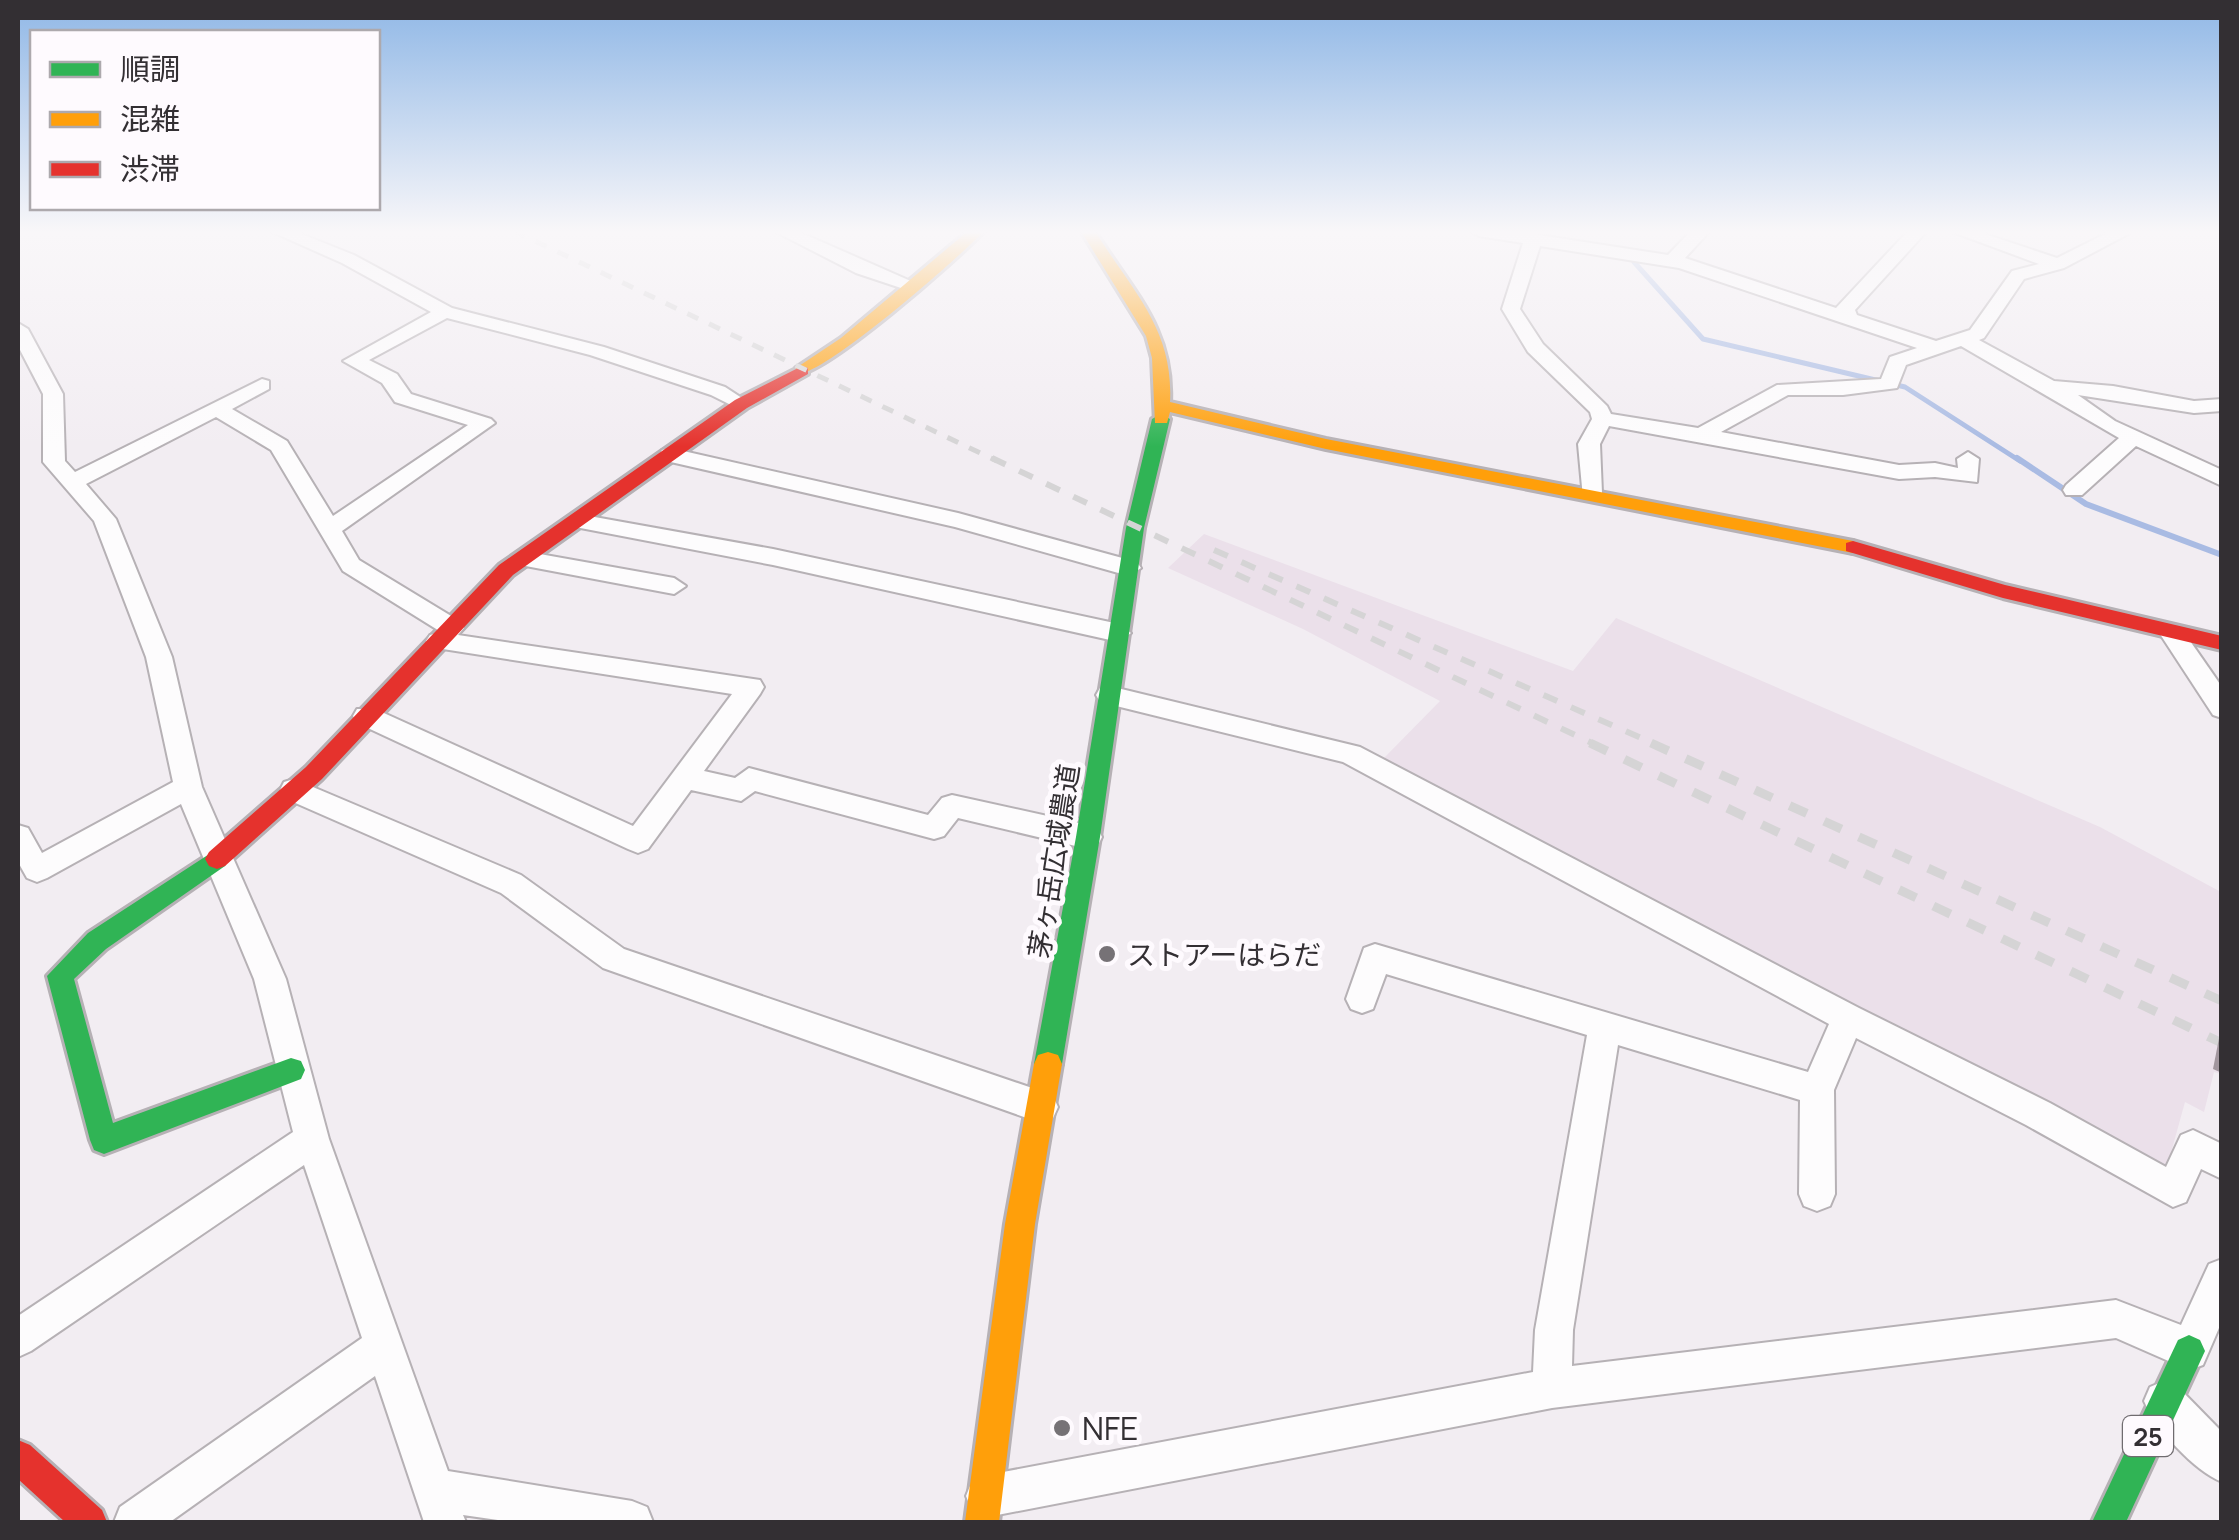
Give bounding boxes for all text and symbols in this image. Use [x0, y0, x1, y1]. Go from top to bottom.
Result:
legend [30, 30, 380, 210]
text: 順調 [120, 48, 180, 89]
text: 混雑 [120, 98, 180, 139]
text: 渋滞 [120, 148, 180, 189]
street label: 茅ヶ岳広域農道 [1019, 761, 1087, 961]
place label: ストアーはらだ [1127, 935, 1321, 973]
marker: ストアーはらだ [1096, 943, 1118, 965]
place label: NFE [1082, 1406, 1138, 1450]
road number: 25 [2123, 1416, 2173, 1456]
marker: NFE [1051, 1417, 1073, 1439]

